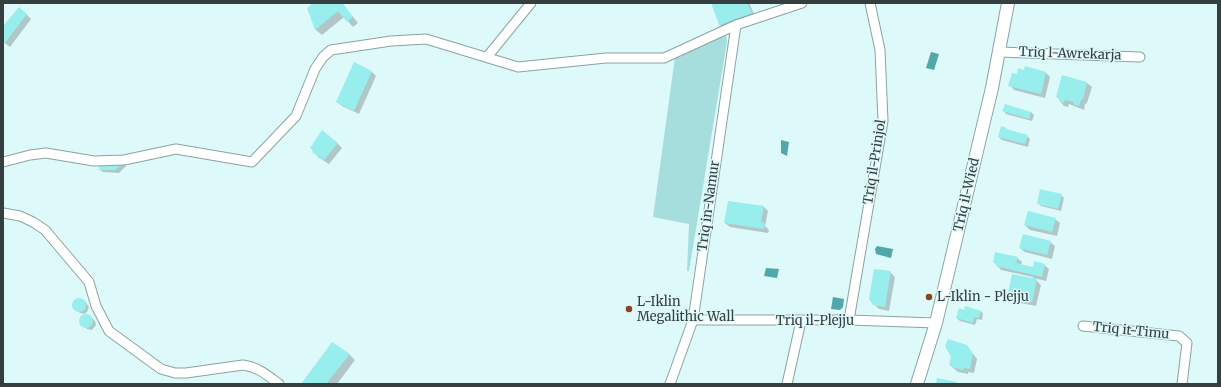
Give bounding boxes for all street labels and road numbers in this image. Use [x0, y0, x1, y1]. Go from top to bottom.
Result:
street label: Triq l-Awrekarja [1018, 44, 1122, 64]
street label: Triq il-Prinjol [861, 118, 889, 206]
street label: Triq il-Wied [951, 157, 983, 233]
street label: Triq in-Namur [695, 160, 723, 252]
street label: Triq il-Plejju [776, 313, 854, 329]
street label: Triq it-Timu [1092, 319, 1170, 343]

